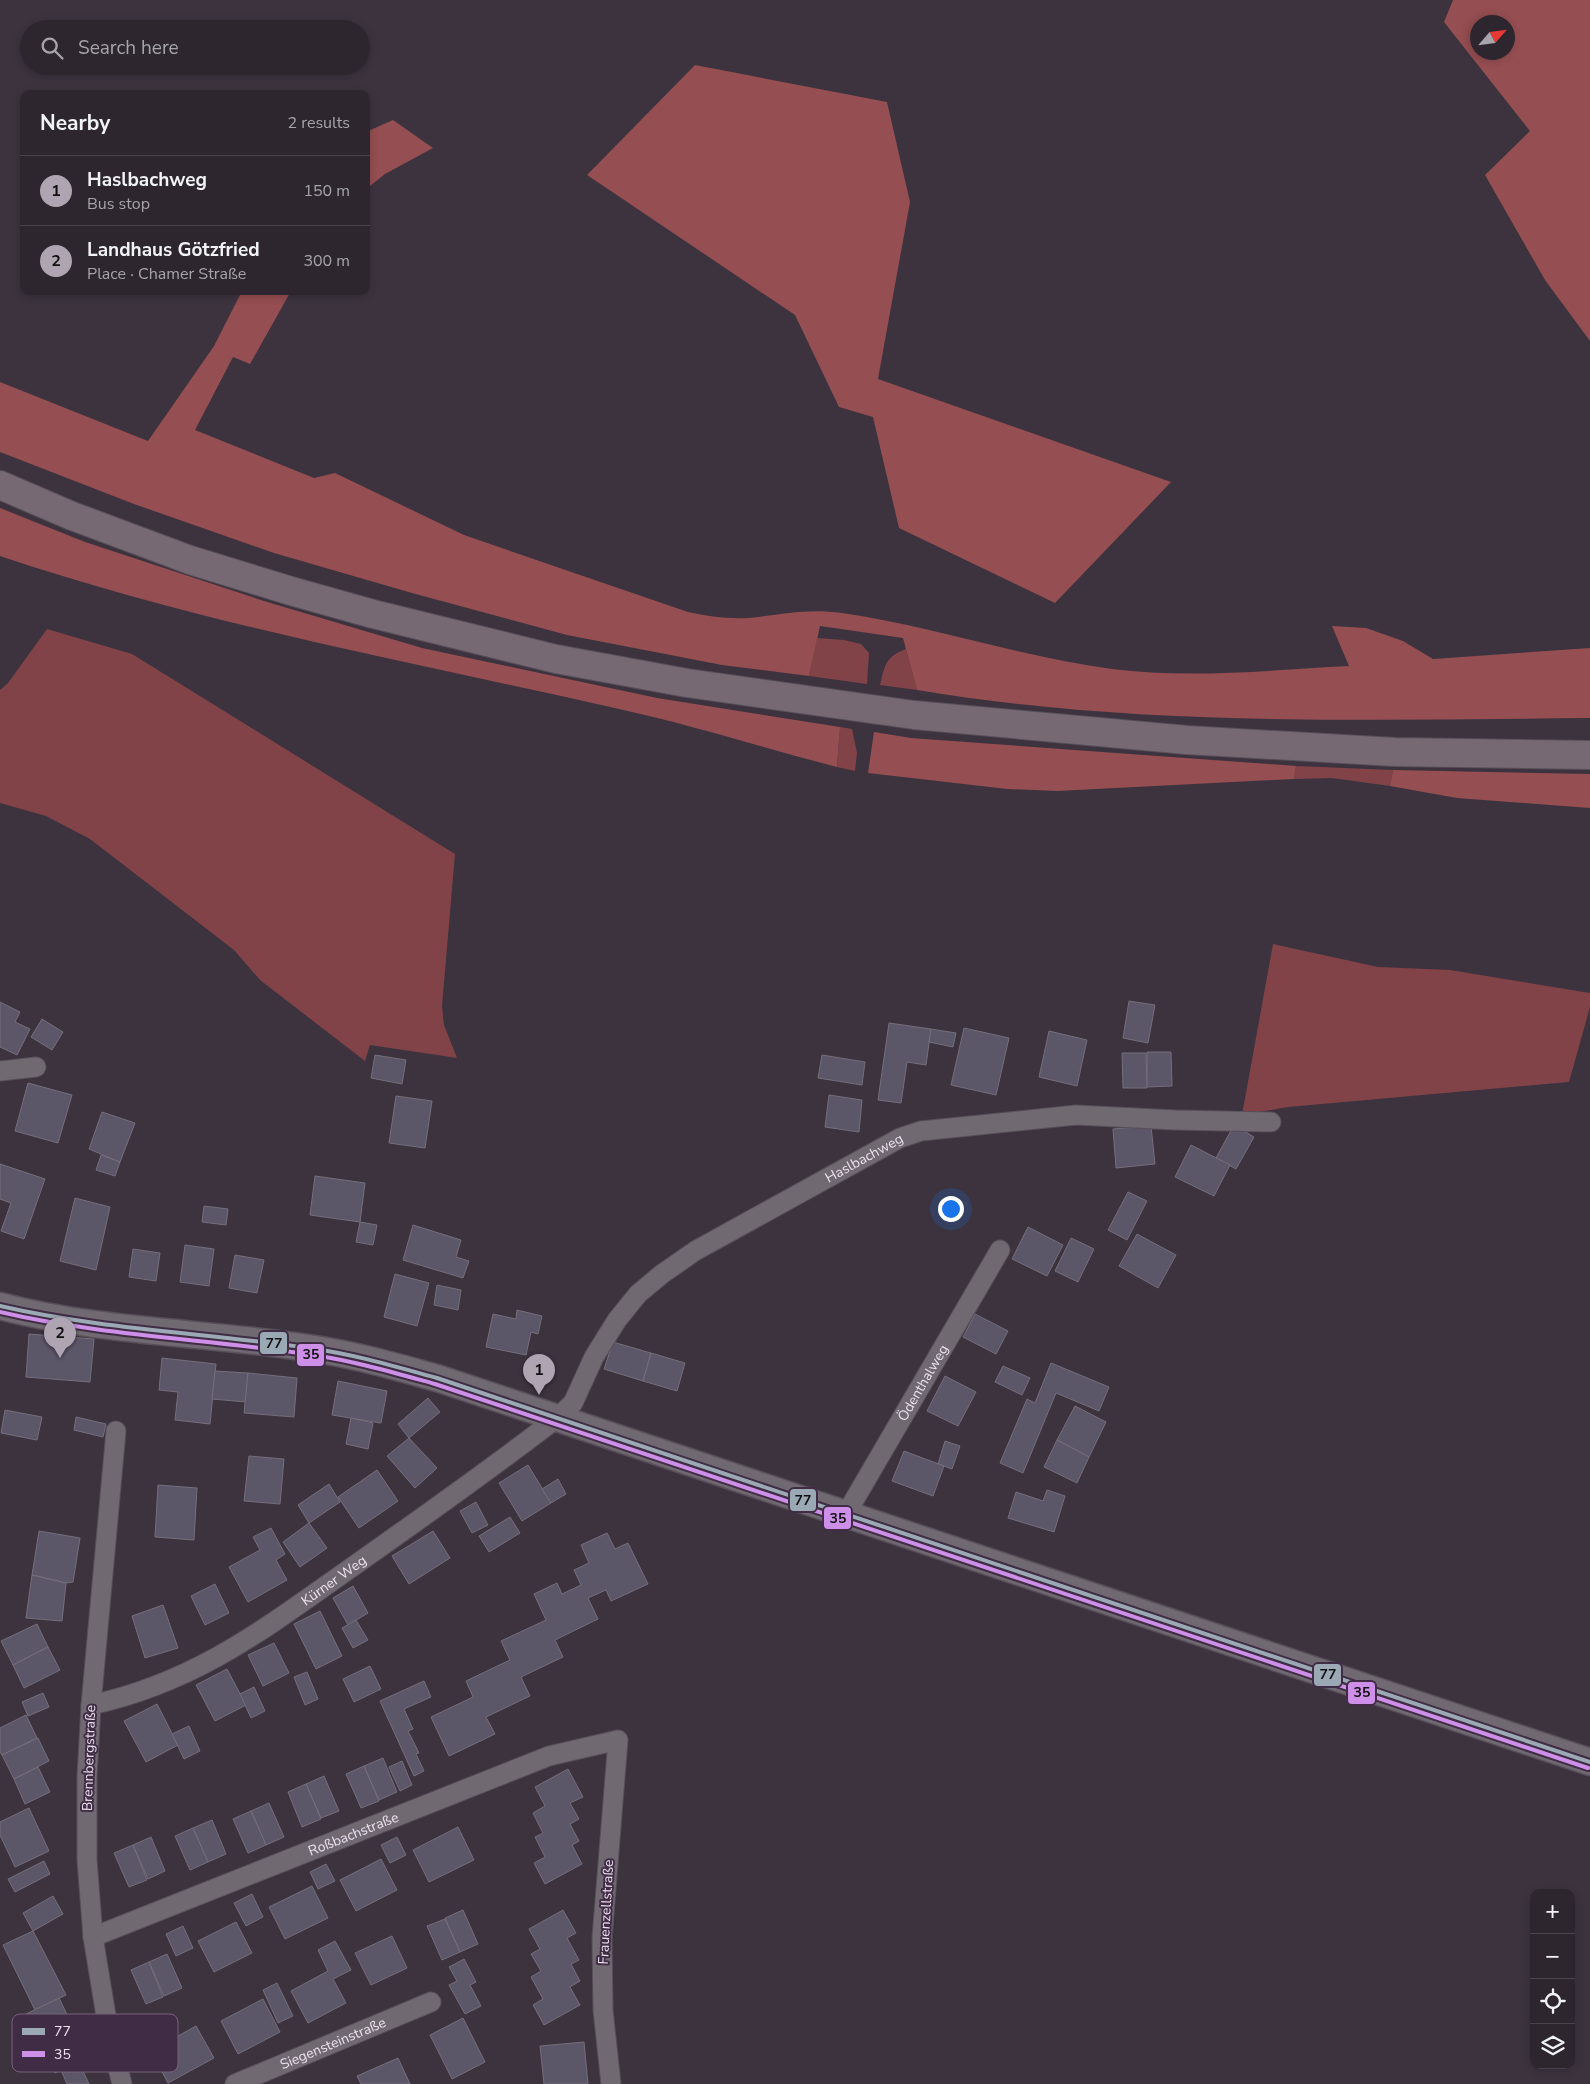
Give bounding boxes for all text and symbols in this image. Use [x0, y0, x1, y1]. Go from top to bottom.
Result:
north arrow [1470, 15, 1515, 60]
search box [20, 20, 370, 75]
icon: search [38, 34, 66, 62]
text: Search here [78, 35, 179, 61]
text: Nearby [40, 109, 110, 137]
text: 2 results [288, 112, 350, 134]
text: Haslbachweg [87, 167, 207, 193]
text: 1 [51, 180, 61, 202]
text: 150 m [303, 180, 350, 202]
text: Bus stop [87, 193, 150, 215]
text: Landhaus Götzfried [87, 237, 260, 263]
text: 2 [51, 250, 61, 272]
text: 300 m [303, 250, 350, 272]
text: Place · Chamer Straße [87, 263, 246, 285]
street label: Haslbachweg [822, 1129, 906, 1187]
your location [938, 1196, 964, 1222]
pin: 2 [44, 1317, 76, 1358]
line badge: 77 [259, 1331, 288, 1355]
text: 77 [266, 1334, 282, 1353]
street label: Ödenthalweg [893, 1341, 952, 1425]
line badge: 35 [296, 1343, 325, 1367]
text: 35 [303, 1345, 319, 1364]
pin: 1 [523, 1354, 555, 1395]
line badge: 77 [789, 1488, 817, 1512]
text: 77 [795, 1491, 811, 1510]
line badge: 35 [823, 1506, 852, 1530]
text: 35 [830, 1509, 846, 1528]
street label: Kürner Weg [297, 1551, 370, 1610]
line badge: 77 [1313, 1663, 1342, 1687]
text: 77 [1320, 1665, 1336, 1684]
line badge: 35 [1347, 1681, 1376, 1705]
text: 35 [1354, 1683, 1370, 1702]
street label: Brennbergstraße [78, 1704, 100, 1812]
street label: Roßbachstraße [305, 1807, 401, 1860]
street label: Frauenzellstraße [594, 1859, 618, 1965]
map controls [1530, 1889, 1575, 2069]
button: + [1530, 1889, 1575, 1934]
button: − [1530, 1934, 1575, 1979]
button: locate [1530, 1979, 1575, 2024]
street label: Siegensteinstraße [277, 2012, 389, 2074]
legend [12, 2014, 178, 2072]
text: 77 [54, 2022, 71, 2041]
button: layers [1530, 2024, 1575, 2069]
text: 35 [54, 2045, 71, 2064]

